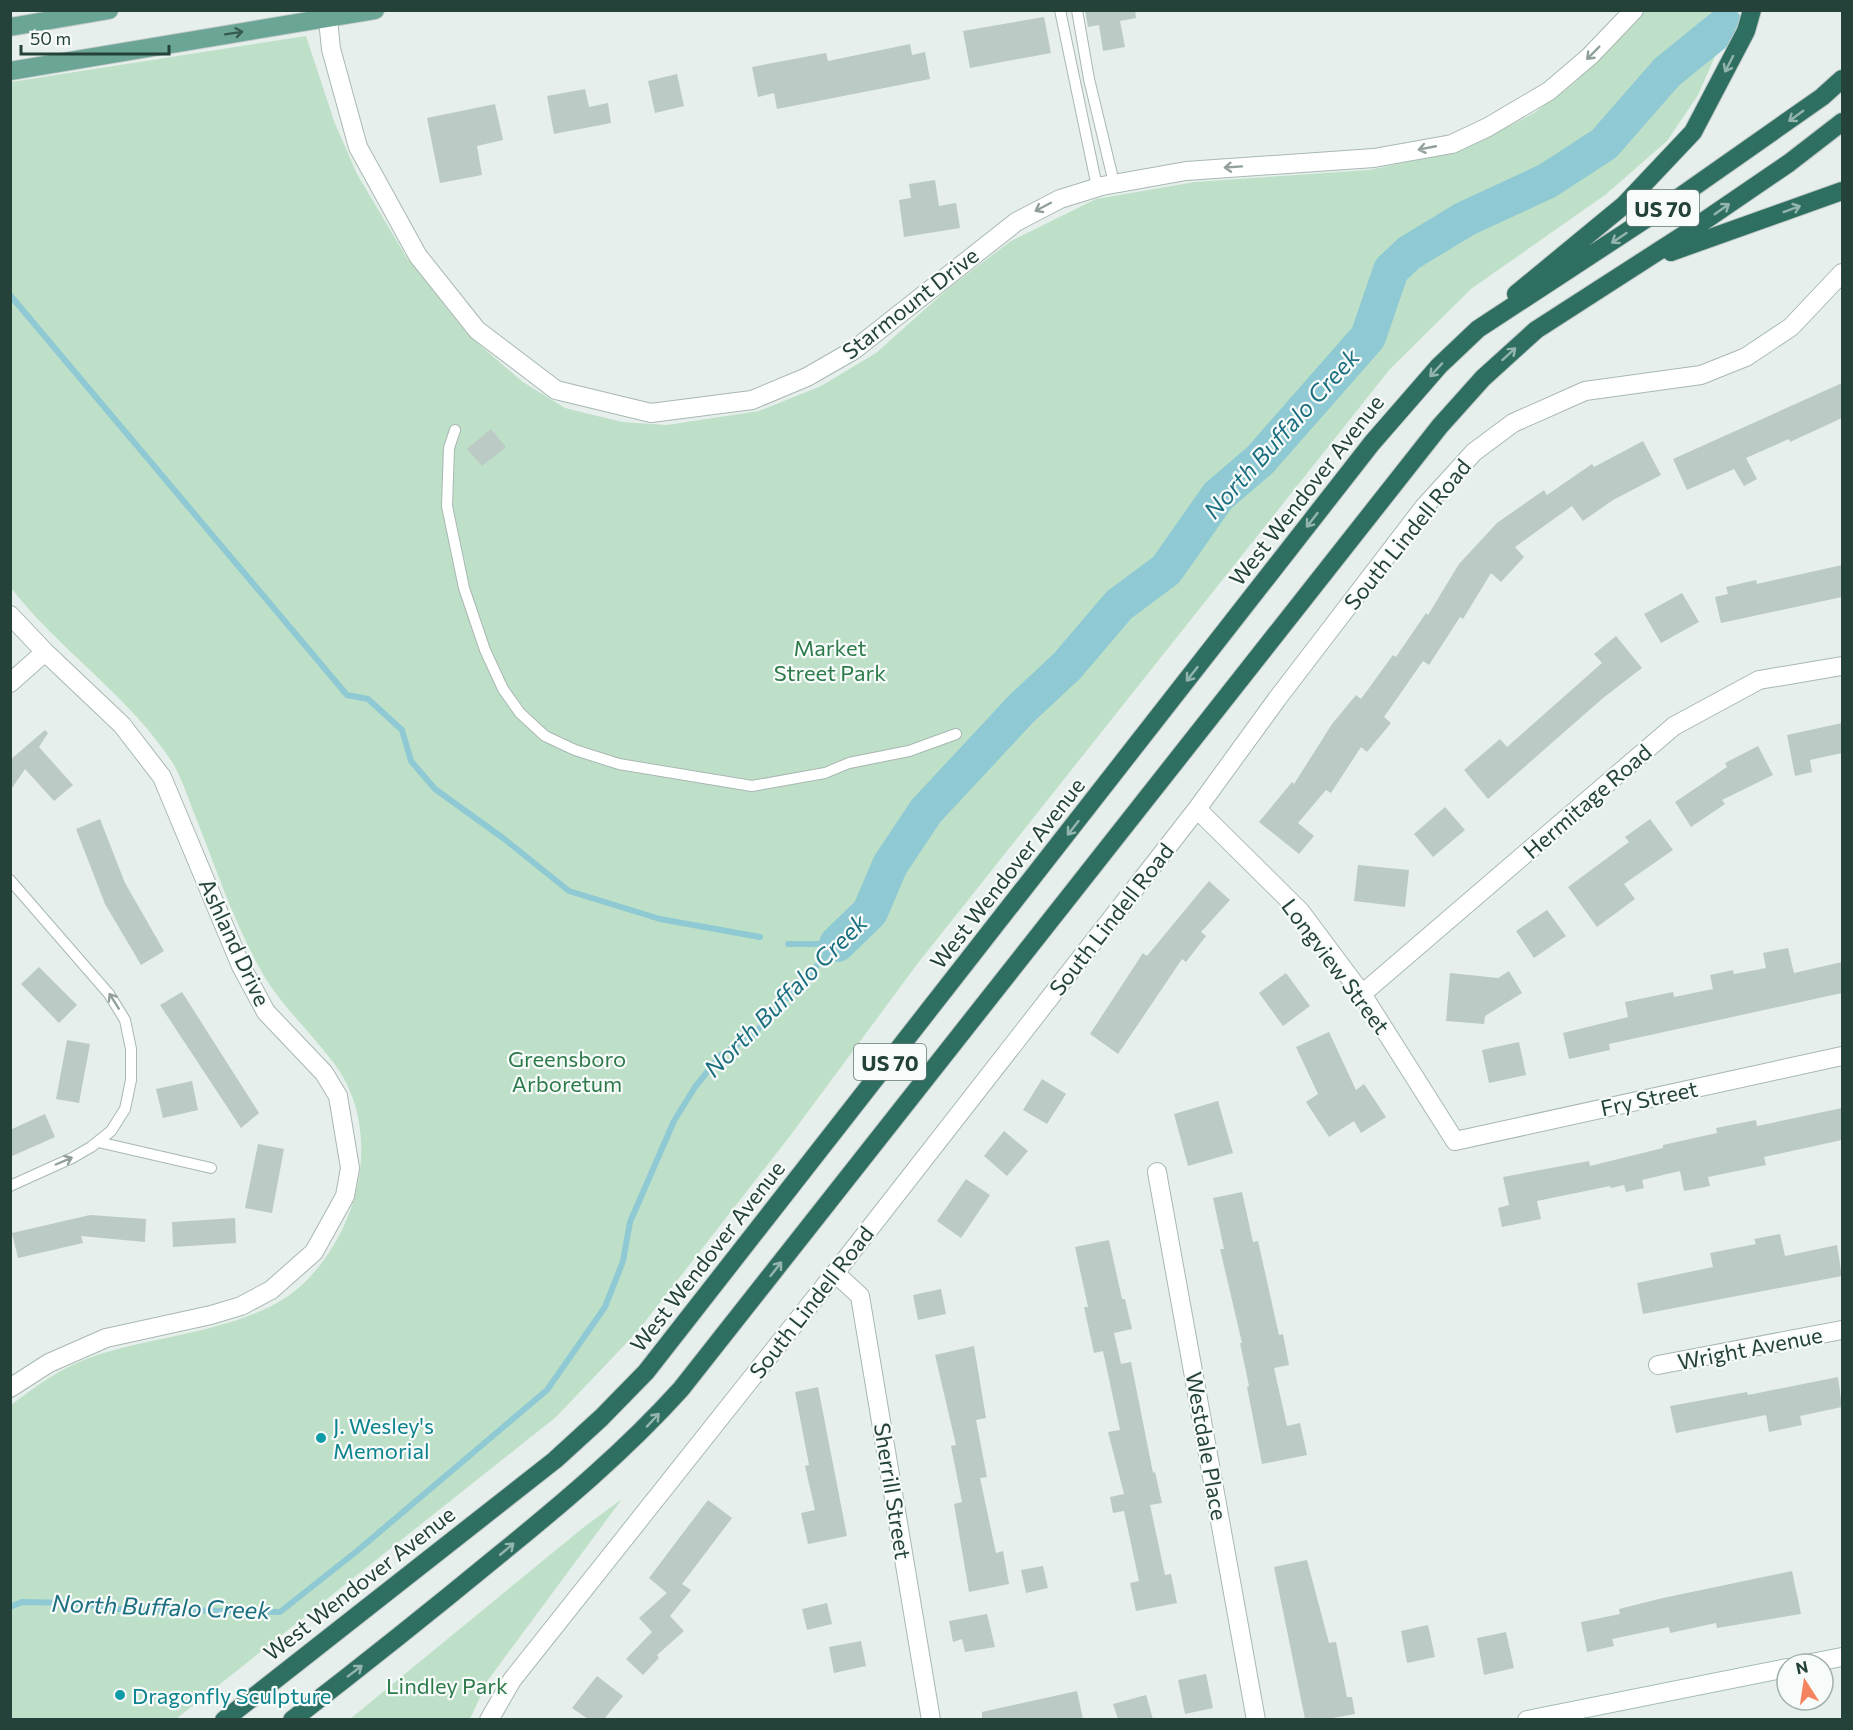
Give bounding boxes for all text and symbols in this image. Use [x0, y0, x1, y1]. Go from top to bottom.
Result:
scale bar [21, 18, 170, 56]
text: 50 m [30, 27, 71, 49]
one-way arrow [224, 28, 243, 39]
one-way arrow [1586, 45, 1601, 60]
one-way arrow [1722, 55, 1734, 73]
one-way arrow [1789, 109, 1805, 122]
one-way arrow [1417, 143, 1437, 154]
one-way arrow [1223, 162, 1243, 173]
road number: US 70 [1627, 190, 1699, 226]
one-way arrow [1035, 202, 1053, 213]
one-way arrow [1713, 203, 1730, 215]
one-way arrow [1782, 203, 1801, 214]
one-way arrow [1611, 232, 1627, 244]
street label: Starmount Drive [836, 241, 984, 365]
water label: North Buffalo Creek [1197, 341, 1366, 524]
one-way arrow [1502, 347, 1517, 361]
one-way arrow [1429, 362, 1443, 377]
street label: West Wendover Avenue [1223, 389, 1389, 591]
street label: South Lindell Road [1338, 453, 1476, 615]
one-way arrow [1305, 512, 1318, 528]
park label: Market Street Park [774, 634, 886, 686]
one-way arrow [1186, 666, 1199, 682]
street label: Hermitage Road [1517, 738, 1657, 864]
street label: West Wendover Avenue [924, 772, 1090, 974]
one-way arrow [1066, 820, 1079, 836]
street label: South Lindell Road [1043, 837, 1179, 1001]
street label: Ashland Drive [194, 874, 276, 1010]
street label: Longview Street [1276, 893, 1396, 1039]
water label: North Buffalo Creek [697, 907, 873, 1083]
one-way arrow [107, 993, 119, 1010]
road number: US 70 [854, 1044, 926, 1080]
park label: Greensboro Arboretum [508, 1045, 626, 1097]
street label: Fry Street [1598, 1075, 1700, 1121]
one-way arrow [54, 1155, 72, 1167]
street label: West Wendover Avenue [624, 1155, 790, 1357]
street label: South Lindell Road [743, 1220, 879, 1384]
one-way arrow [769, 1261, 782, 1277]
street label: Wright Avenue [1675, 1321, 1825, 1375]
street label: Westdale Place [1181, 1370, 1233, 1522]
place label: J. Wesley's Memorial [333, 1412, 434, 1464]
one-way arrow [646, 1413, 660, 1428]
street label: Sherrill Street [869, 1421, 917, 1561]
marker: J. Wesley's Memorial [314, 1431, 328, 1445]
street label: West Wendover Avenue [258, 1500, 460, 1666]
one-way arrow [499, 1542, 514, 1556]
water label: North Buffalo Creek [51, 1588, 272, 1624]
north arrow [1775, 1652, 1835, 1712]
text: N [1794, 1656, 1810, 1677]
one-way arrow [347, 1665, 363, 1678]
park label: Lindley Park [386, 1672, 508, 1699]
place label: Dragonfly Sculpture [132, 1682, 331, 1709]
marker: Dragonfly Sculpture [113, 1688, 127, 1702]

